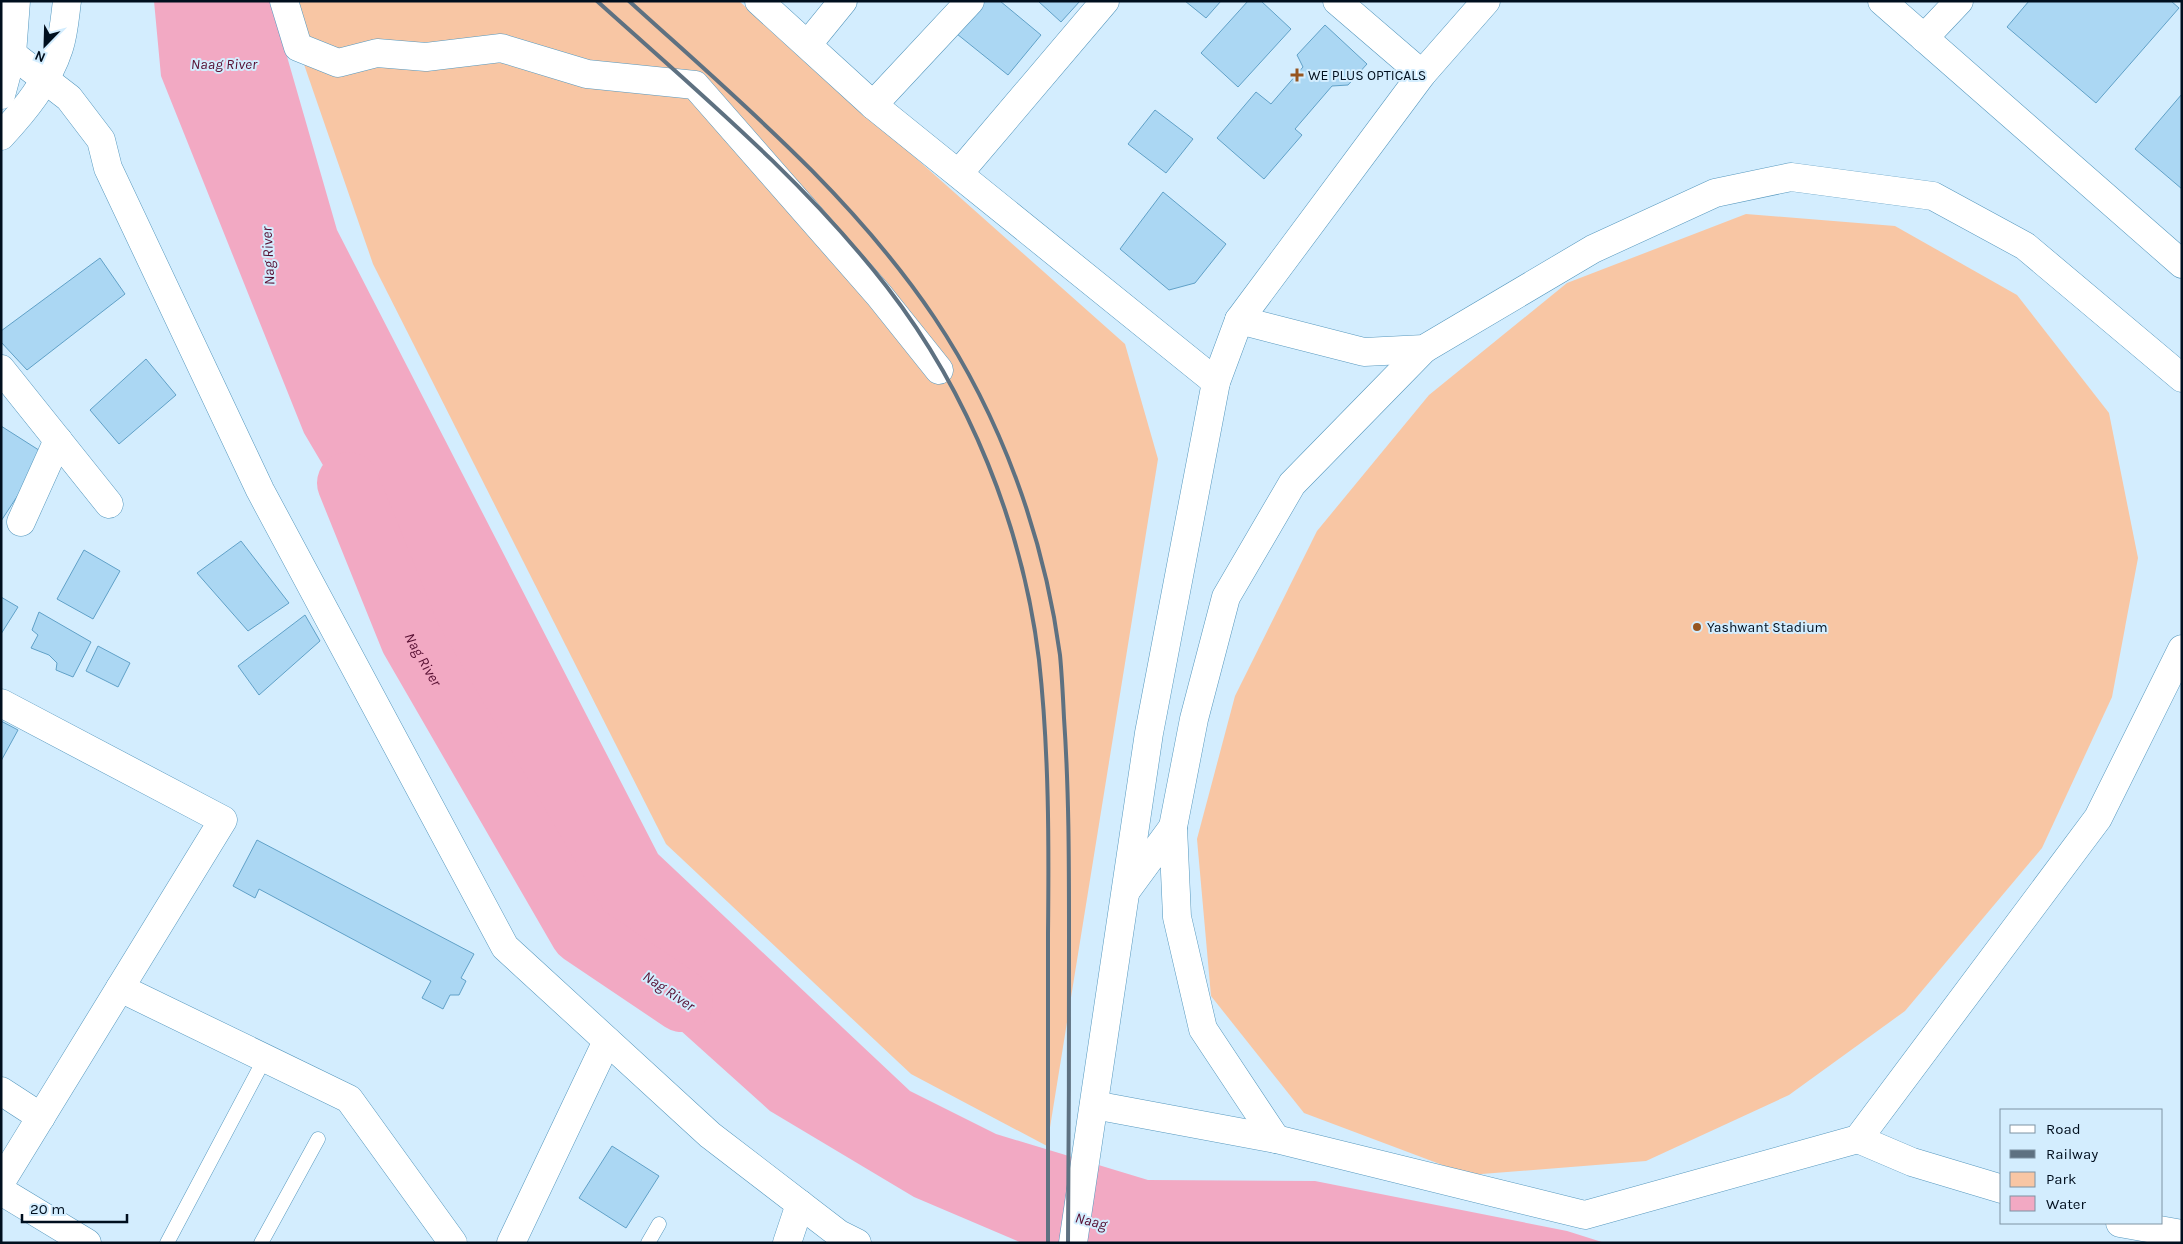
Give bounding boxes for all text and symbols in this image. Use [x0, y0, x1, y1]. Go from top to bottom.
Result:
north arrow [20, 20, 70, 70]
text: N [32, 47, 48, 66]
water label: Naag River [191, 55, 258, 73]
place label: WE PLUS OPTICALS [1308, 67, 1426, 84]
marker: WE PLUS OPTICALS [1290, 68, 1304, 82]
water label: Nag River [257, 225, 279, 286]
place label: Yashwant Stadium [1707, 619, 1828, 636]
marker: Yashwant Stadium [1691, 621, 1703, 633]
water label: Nag River [401, 630, 446, 690]
water label: Nag River [640, 967, 699, 1015]
legend [2000, 1109, 2163, 1224]
text: Road [2046, 1120, 2081, 1138]
text: Railway [2046, 1145, 2098, 1163]
text: Park [2046, 1170, 2076, 1188]
scale bar [22, 1192, 128, 1224]
text: Water [2046, 1195, 2087, 1213]
text: 20 m [30, 1200, 65, 1218]
water label: Naag [1073, 1208, 1110, 1234]

